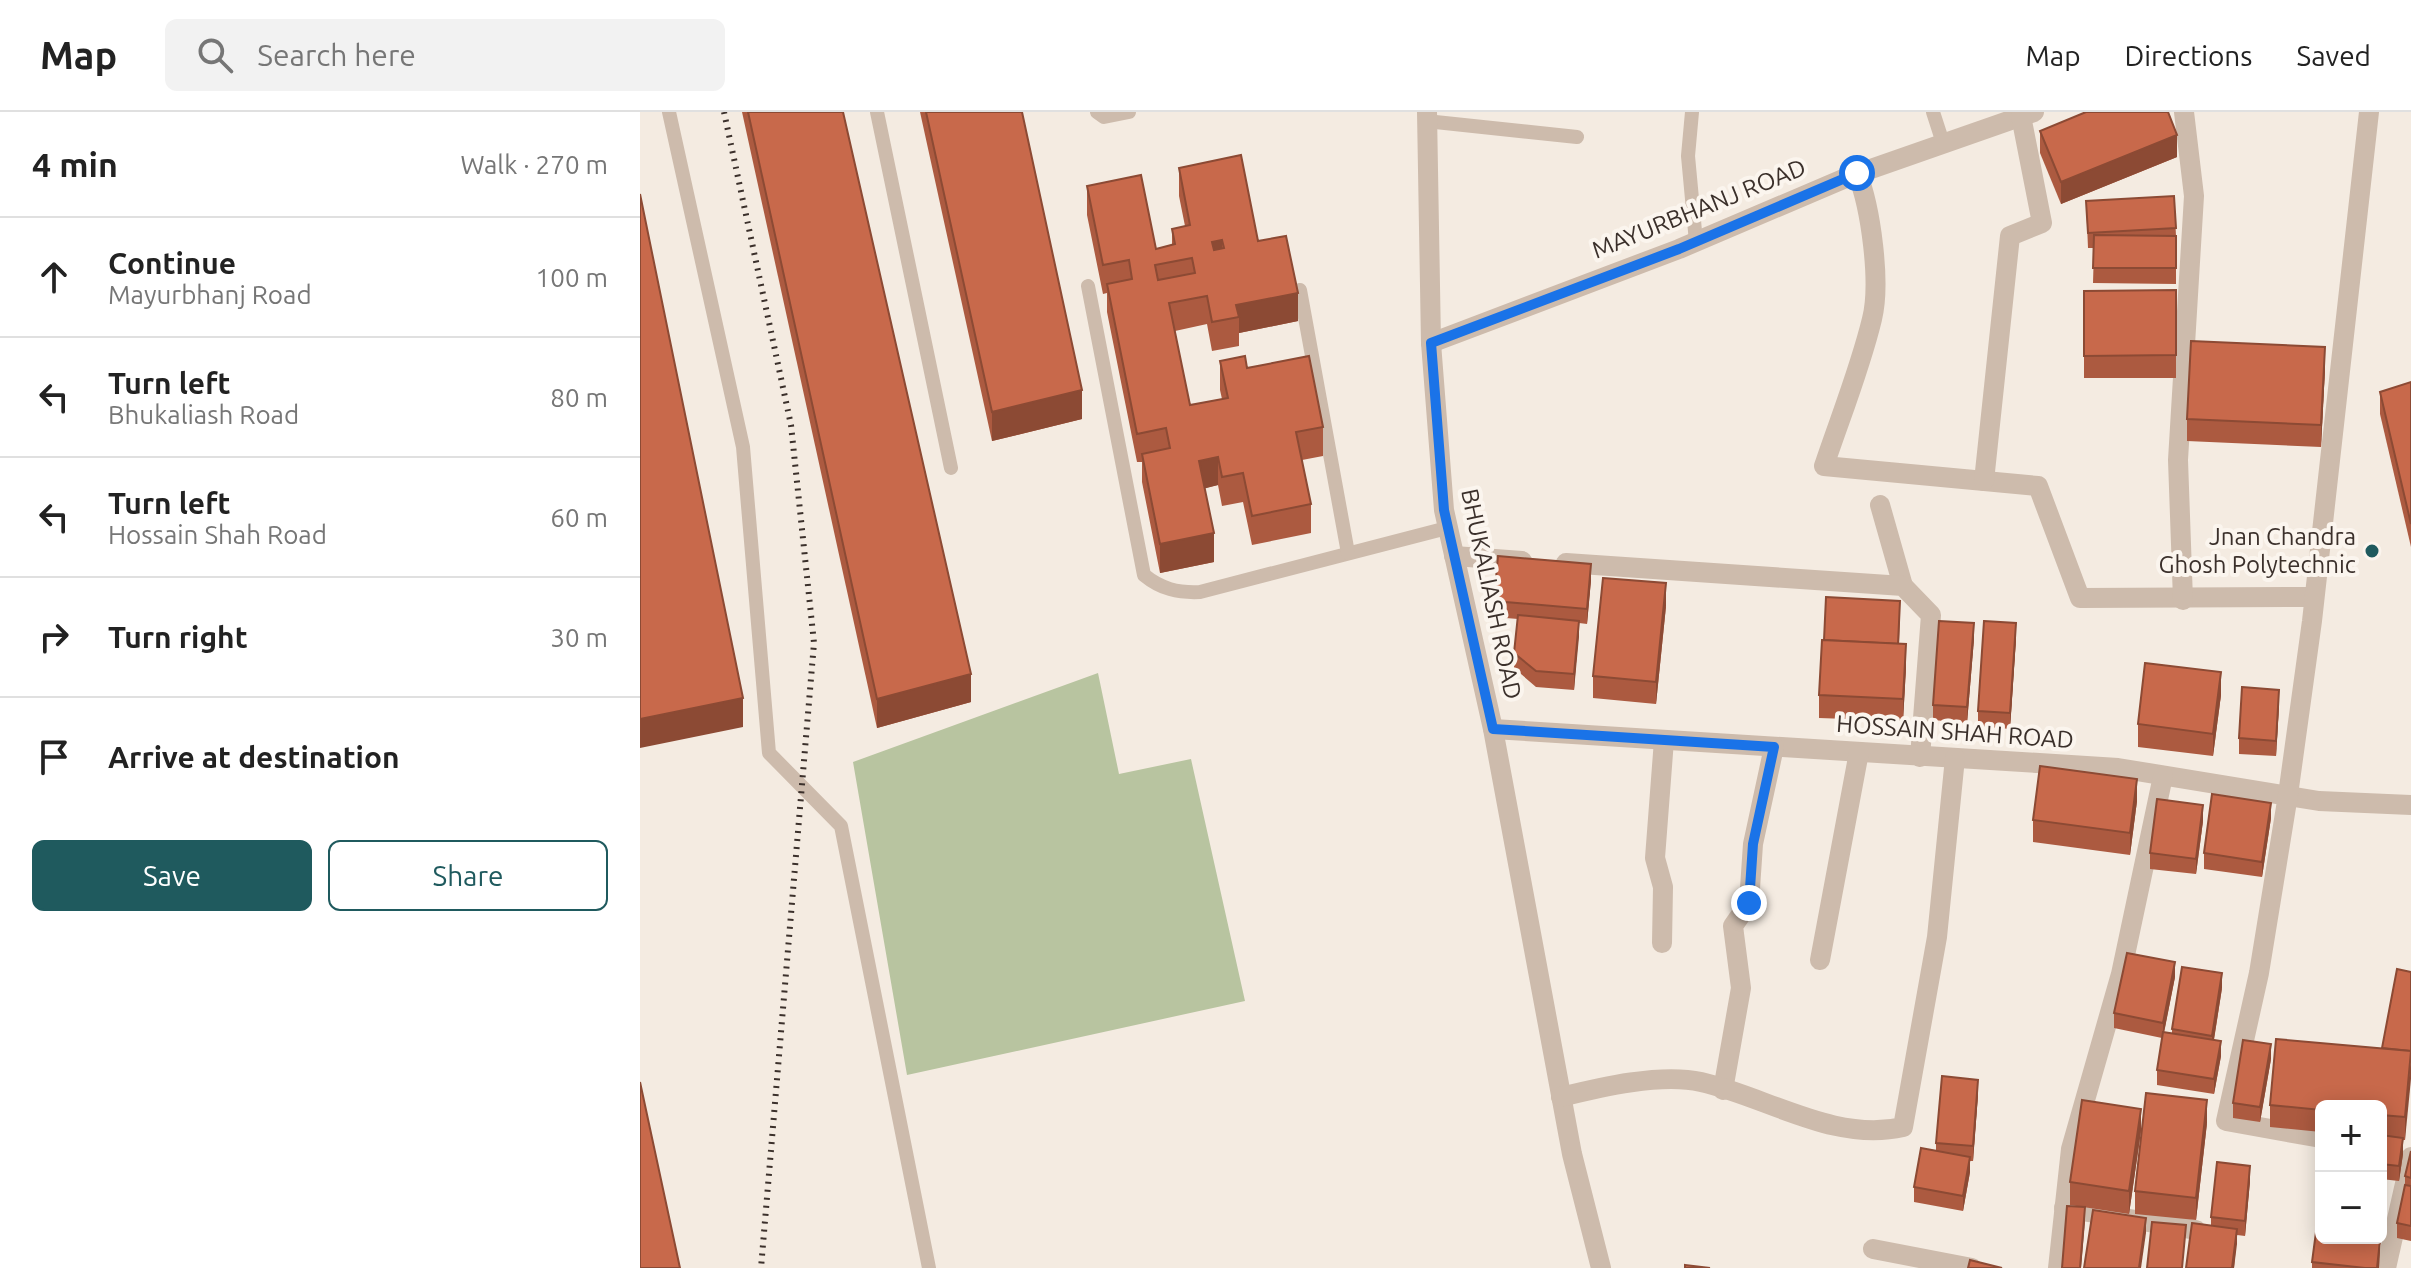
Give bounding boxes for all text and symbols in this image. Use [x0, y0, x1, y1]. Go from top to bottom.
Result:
search box [165, 19, 725, 91]
icon: search [193, 33, 237, 77]
text: Map [40, 34, 117, 76]
text: Search here [257, 38, 416, 72]
text: Map [2025, 40, 2081, 71]
text: Directions [2125, 40, 2252, 71]
text: Saved [2296, 40, 2371, 71]
text: 4 min [32, 145, 118, 183]
text: Walk · 270 m [460, 150, 608, 179]
street label: MAYURBHANJ ROAD [1588, 153, 1810, 264]
route start [1839, 155, 1875, 191]
text: Continue [108, 246, 236, 280]
icon: ahead [32, 255, 76, 299]
text: 100 m [536, 263, 608, 292]
text: Mayurbhanj Road [108, 280, 312, 309]
text: Turn left [108, 366, 230, 400]
icon: left [32, 375, 76, 419]
text: 80 m [550, 383, 608, 412]
text: Bhukaliash Road [108, 400, 299, 429]
text: Turn left [108, 486, 230, 520]
street label: BHUKALIASH ROAD [1456, 486, 1527, 702]
icon: left [32, 495, 76, 539]
text: 60 m [550, 503, 608, 532]
text: Hossain Shah Road [108, 520, 327, 549]
place label: Jnan Chandra Ghosh Polytechnic [2159, 523, 2356, 578]
marker: Jnan Chandra Ghosh Polytechnic [2363, 542, 2381, 560]
icon: right [32, 615, 76, 659]
text: Turn right [108, 620, 248, 654]
text: 30 m [550, 623, 608, 652]
street label: HOSSAIN SHAH ROAD [1835, 710, 2075, 753]
icon: arrive [32, 735, 76, 779]
text: Arrive at destination [108, 740, 400, 774]
button: Save [32, 840, 312, 911]
button: Share [328, 840, 608, 911]
route end [1731, 885, 1767, 921]
map controls [2315, 1100, 2387, 1244]
button: + [2315, 1100, 2387, 1172]
button: − [2315, 1172, 2387, 1244]

